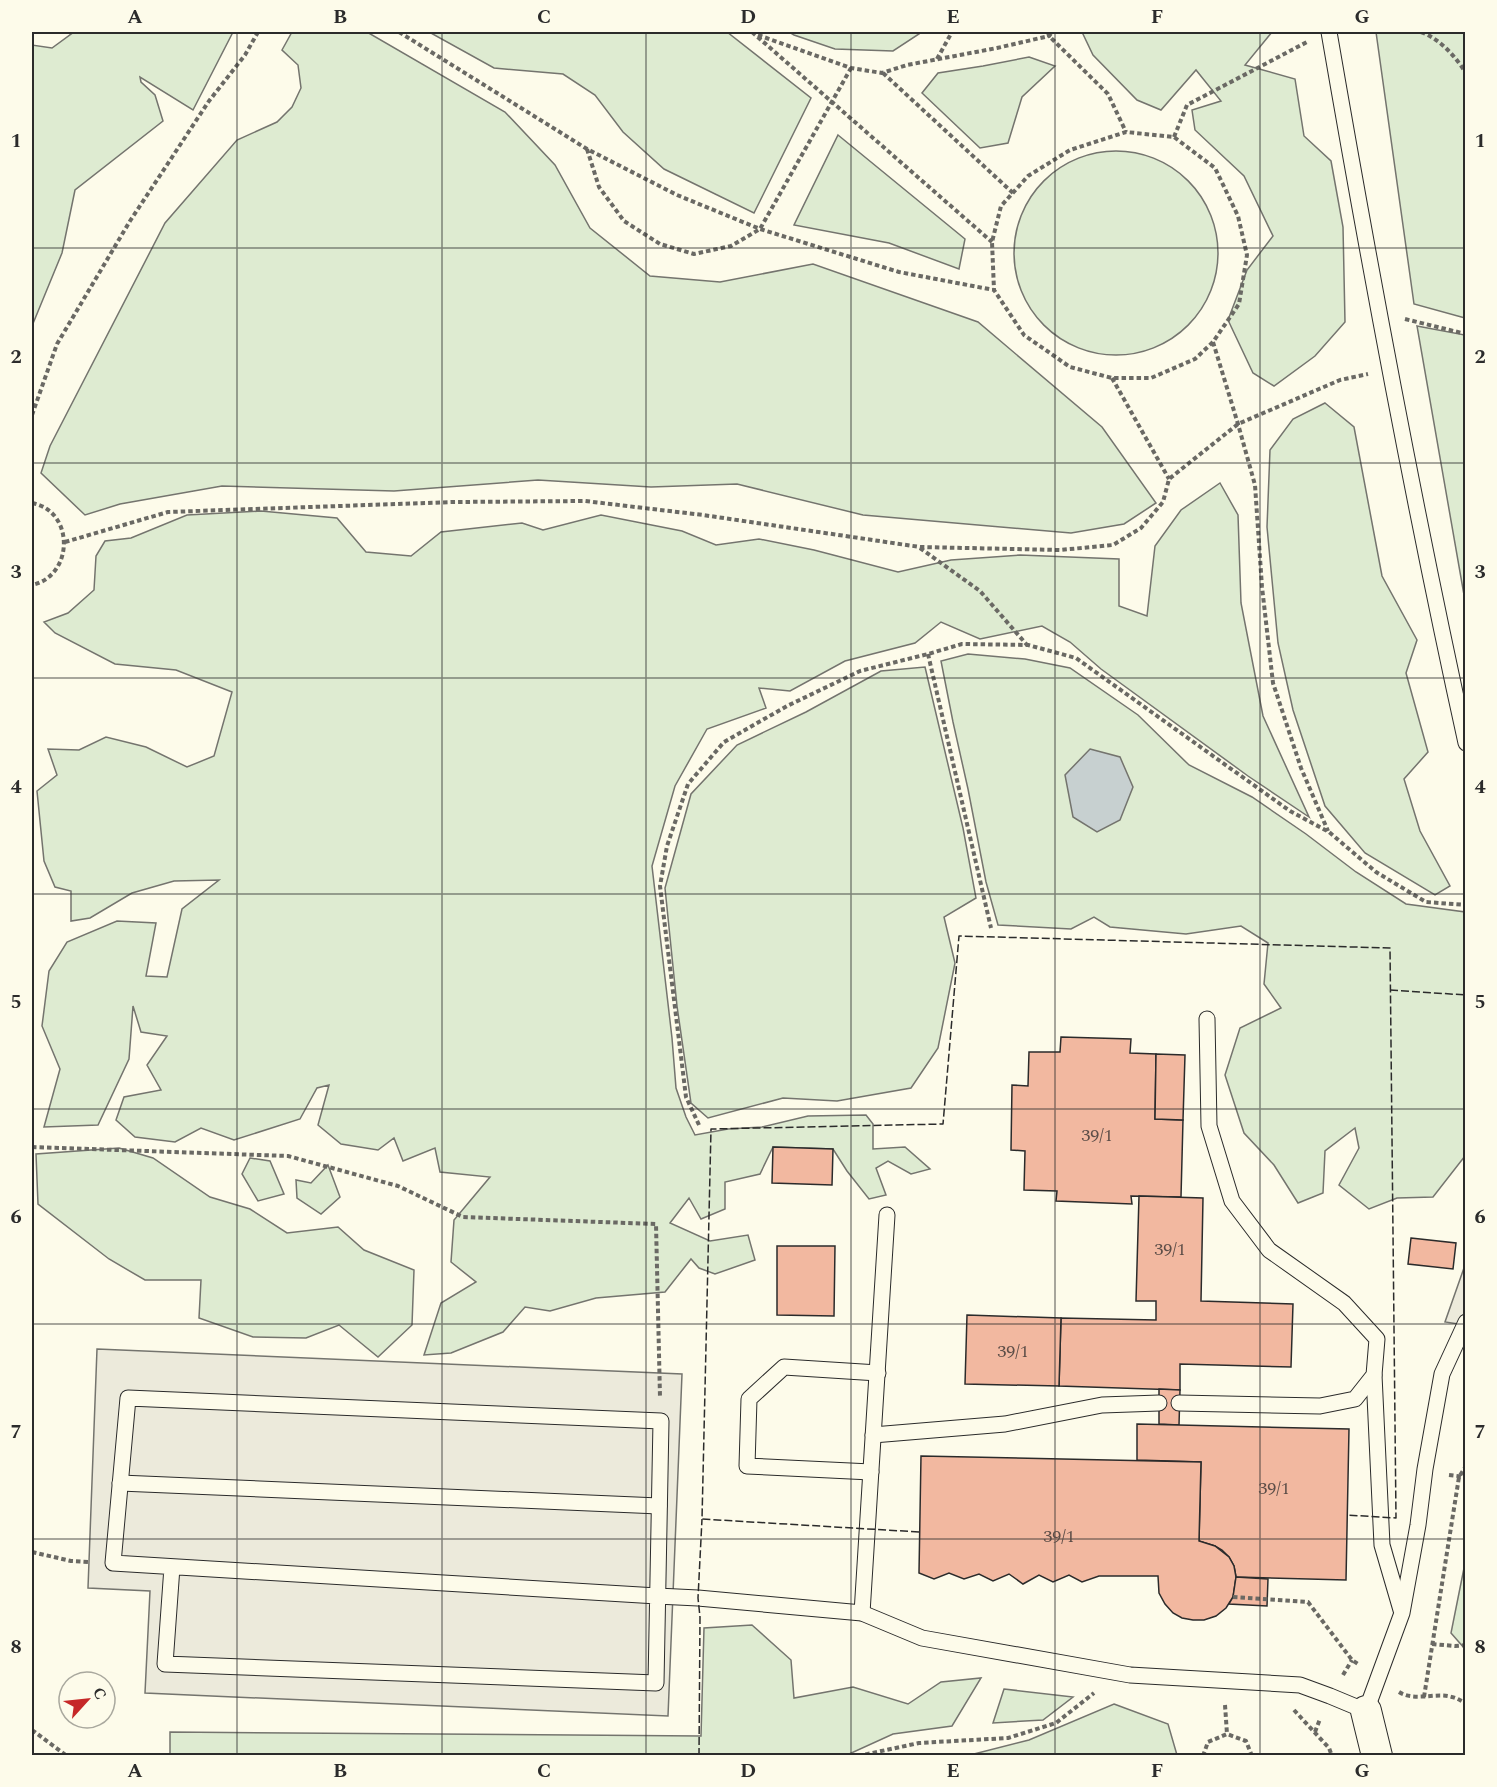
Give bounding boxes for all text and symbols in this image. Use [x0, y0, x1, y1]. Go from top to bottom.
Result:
text: A [127, 2, 143, 32]
text: B [333, 2, 347, 32]
text: C [537, 2, 551, 32]
text: D [740, 2, 756, 32]
text: E [946, 2, 960, 32]
text: F [1151, 2, 1163, 32]
text: G [1354, 2, 1370, 32]
text: 1 [10, 126, 22, 156]
text: 1 [1474, 126, 1486, 156]
text: 2 [10, 342, 22, 372]
text: 2 [1474, 342, 1486, 372]
text: 3 [10, 557, 22, 587]
text: 3 [1474, 557, 1486, 587]
text: 4 [10, 772, 22, 802]
text: 4 [1474, 772, 1486, 802]
text: 5 [10, 987, 22, 1017]
text: 5 [1474, 987, 1486, 1017]
house number: 39/1 [1081, 1122, 1113, 1149]
text: 6 [10, 1202, 22, 1232]
text: 6 [1474, 1202, 1486, 1232]
house number: 39/1 [1154, 1236, 1186, 1263]
house number: 39/1 [997, 1338, 1029, 1365]
text: 7 [10, 1417, 22, 1447]
text: 7 [1474, 1417, 1486, 1447]
house number: 39/1 [1258, 1475, 1290, 1502]
house number: 39/1 [1043, 1523, 1075, 1550]
text: 8 [10, 1632, 22, 1662]
text: 8 [1474, 1632, 1486, 1662]
north arrow [57, 1670, 117, 1730]
text: С [86, 1683, 113, 1704]
text: A [127, 1756, 143, 1786]
text: B [333, 1756, 347, 1786]
text: C [537, 1756, 551, 1786]
text: D [740, 1756, 756, 1786]
text: E [946, 1756, 960, 1786]
text: F [1151, 1756, 1163, 1786]
text: G [1354, 1756, 1370, 1786]

